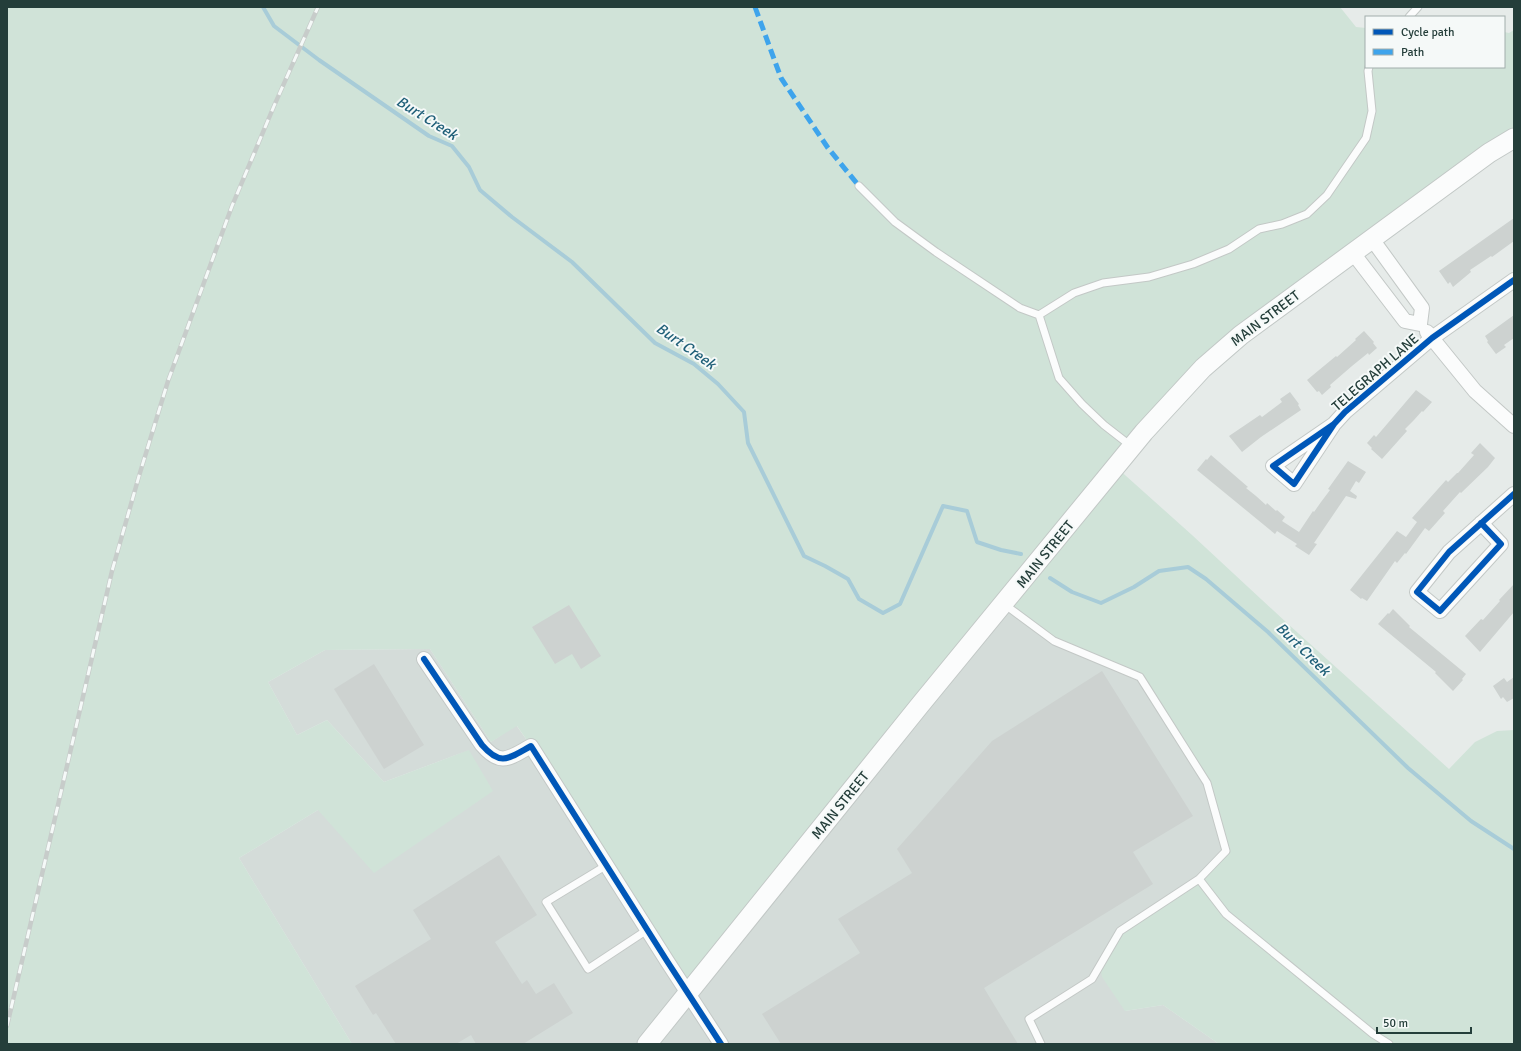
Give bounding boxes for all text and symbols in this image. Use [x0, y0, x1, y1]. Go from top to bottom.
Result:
legend [1365, 16, 1505, 68]
text: Cycle path [1401, 25, 1454, 40]
text: Path [1401, 45, 1424, 60]
water label: Burt Creek [393, 92, 462, 145]
street label: MAIN STREET [1227, 287, 1303, 350]
water label: Burt Creek [653, 319, 720, 374]
street label: TELEGRAPH LANE [1328, 330, 1422, 415]
street label: MAIN STREET [1013, 517, 1078, 592]
water label: Burt Creek [1272, 619, 1335, 680]
street label: MAIN STREET [808, 768, 873, 843]
scale bar [1377, 1009, 1471, 1035]
text: 50 m [1383, 1016, 1408, 1031]

